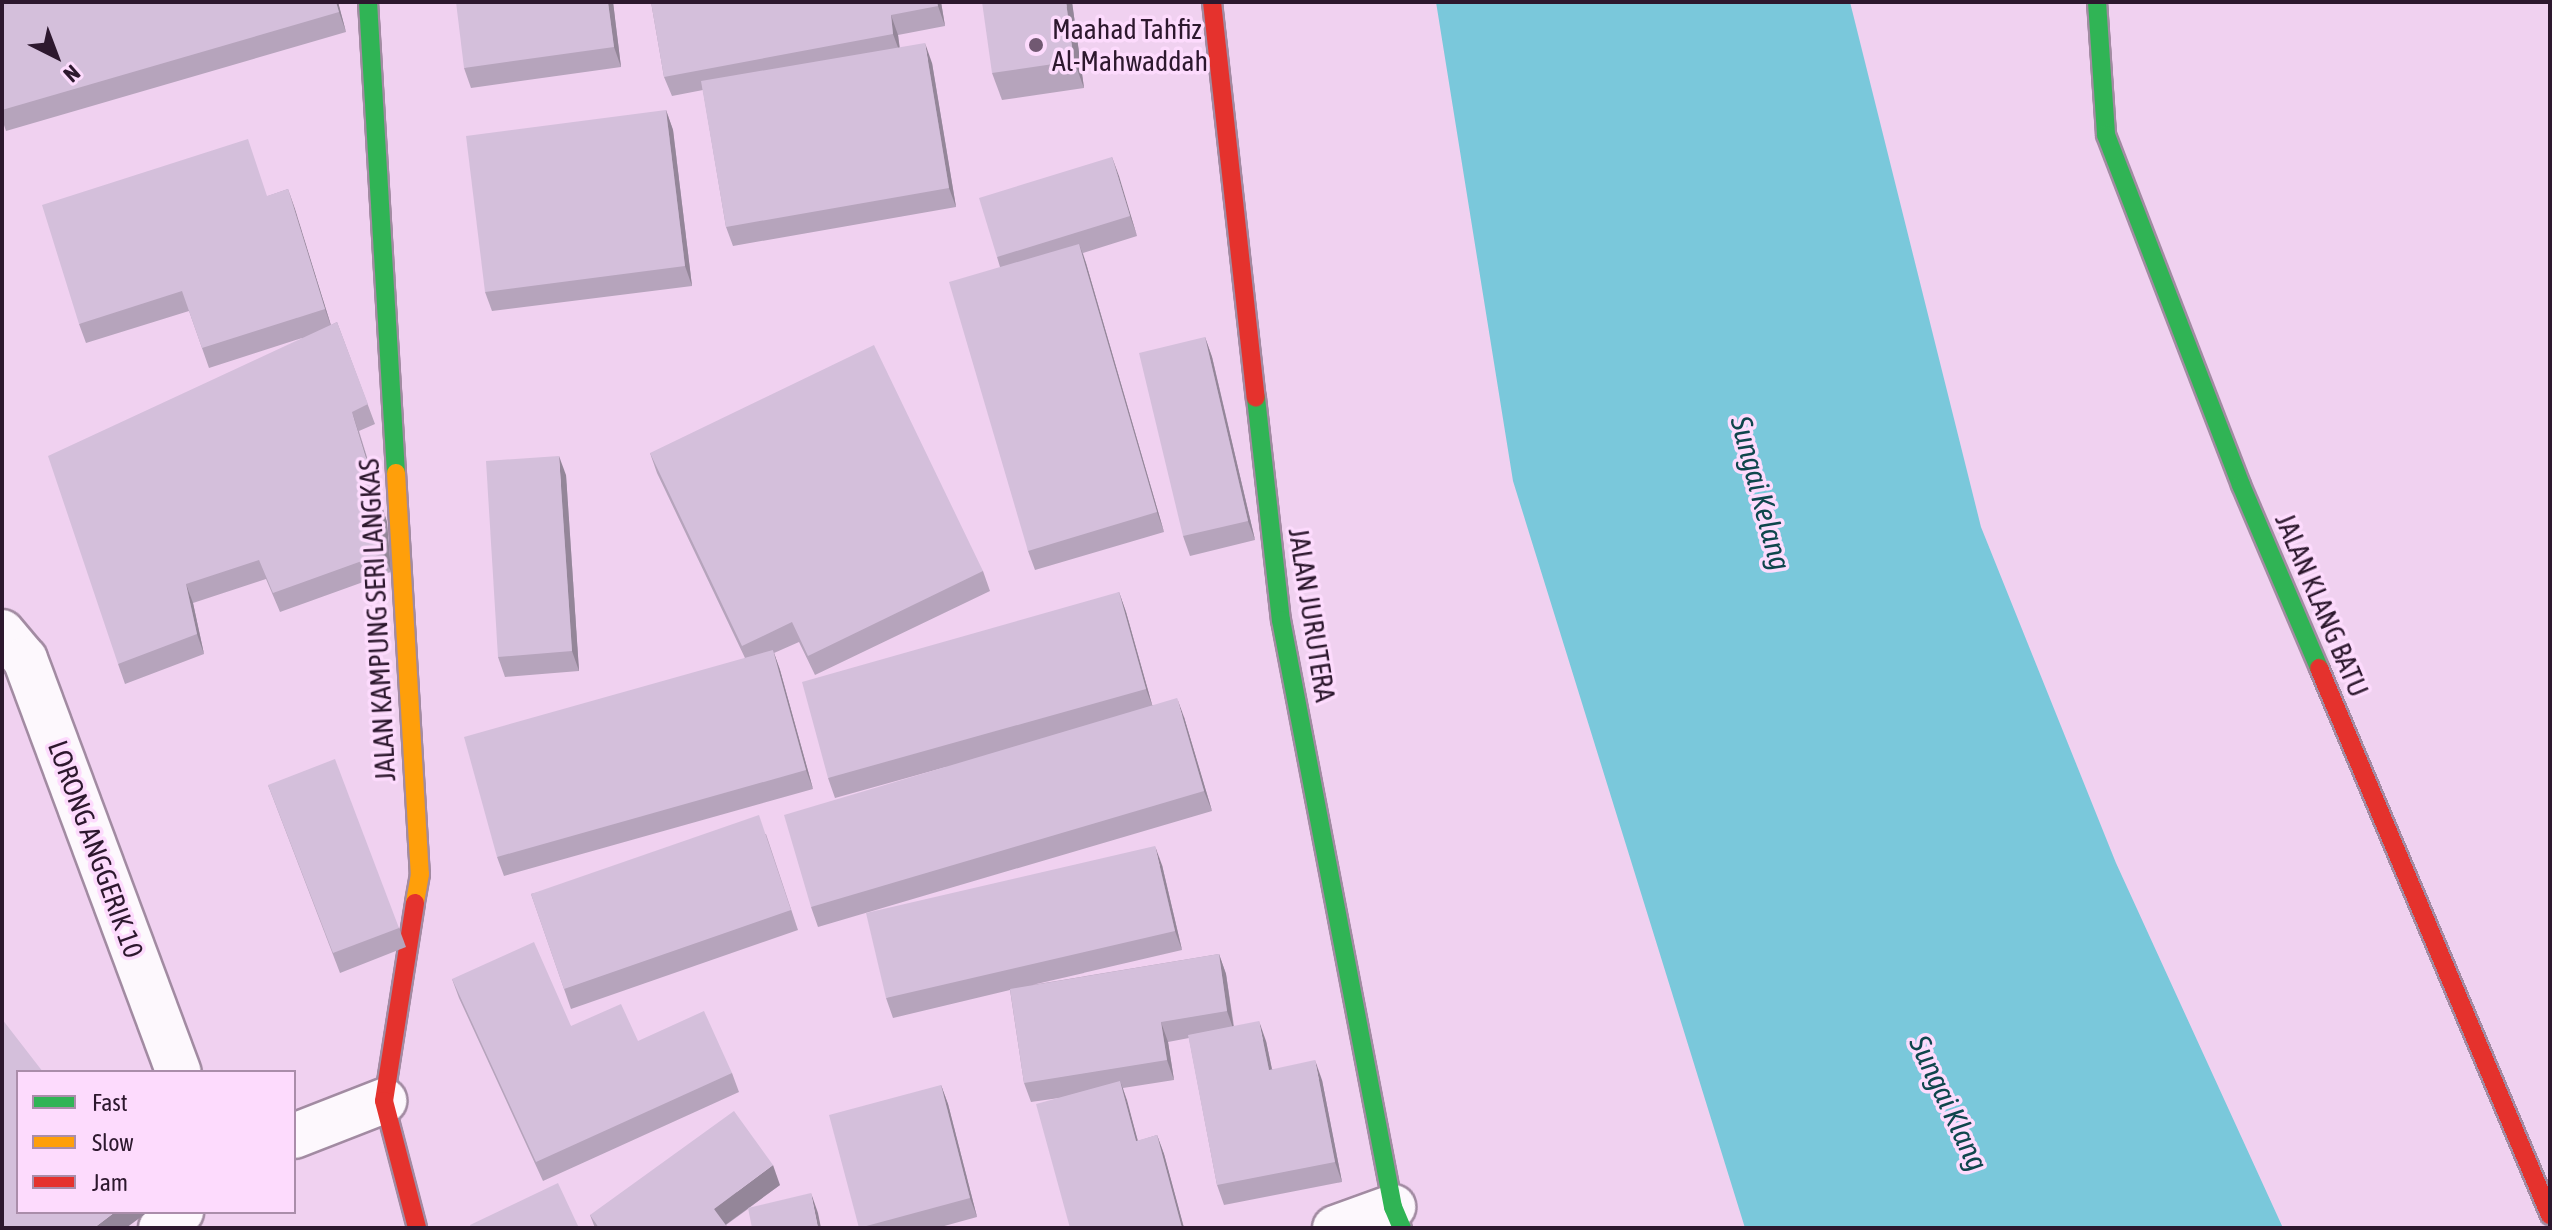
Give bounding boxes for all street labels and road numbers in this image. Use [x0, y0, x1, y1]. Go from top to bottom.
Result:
street label: JALAN KAMPUNG SERI LANGKAS [352, 458, 402, 782]
street label: JALAN KLANG BATU [2268, 508, 2376, 702]
street label: JALAN JURUTERA [1282, 526, 1342, 704]
street label: LORONG ANGGERIK 10 [41, 736, 151, 962]

